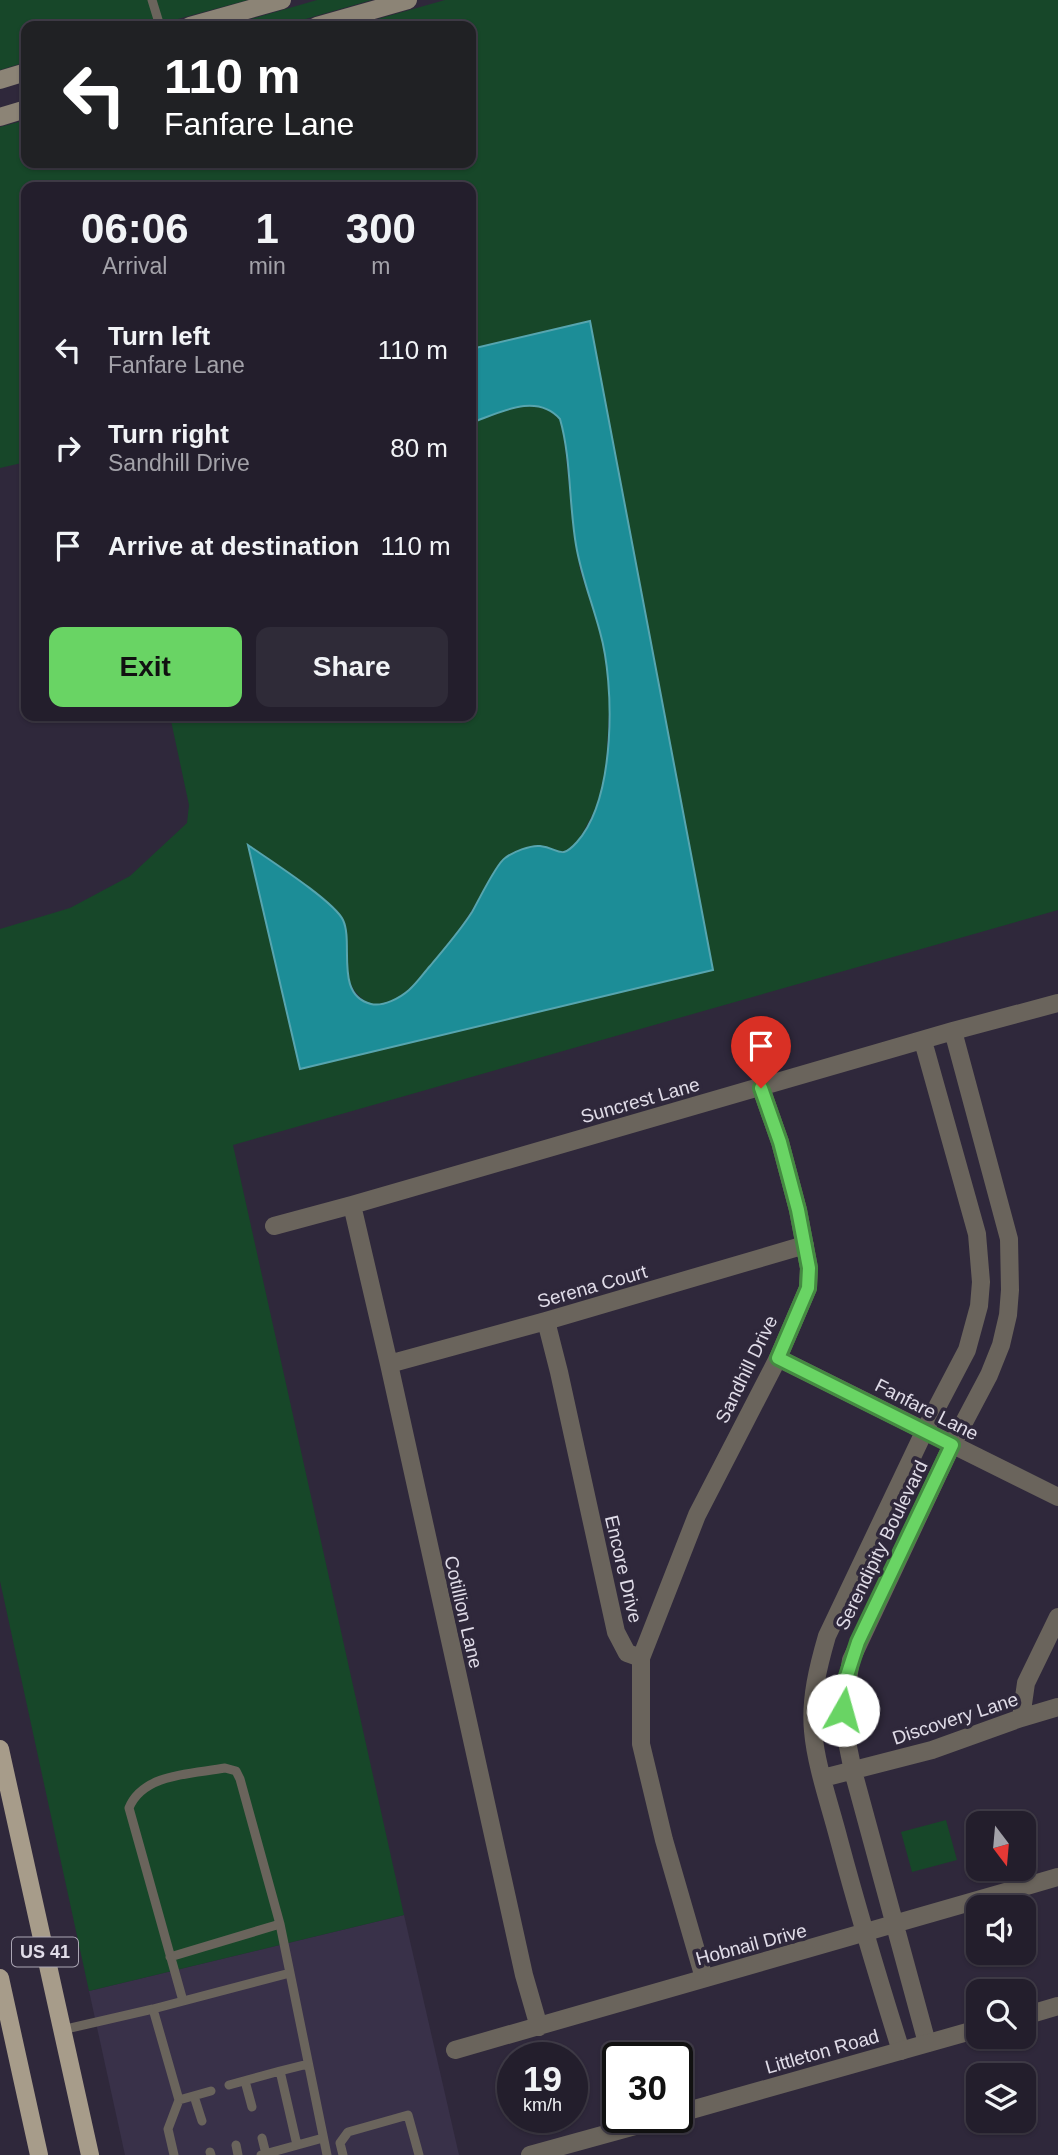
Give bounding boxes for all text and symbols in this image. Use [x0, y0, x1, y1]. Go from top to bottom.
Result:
icon: left [49, 49, 140, 140]
text: 110 m [164, 49, 300, 103]
text: Fanfare Lane [164, 106, 354, 142]
text: 06:06 [81, 205, 189, 252]
text: 1 [255, 205, 279, 252]
text: 300 [346, 205, 416, 252]
text: Arrival [102, 253, 167, 279]
text: min [249, 253, 286, 279]
text: m [371, 253, 390, 279]
text: Turn left [108, 321, 210, 351]
icon: left [49, 331, 87, 369]
text: 110 m [378, 335, 448, 365]
text: Fanfare Lane [108, 352, 245, 378]
text: Turn right [108, 419, 229, 449]
icon: right [49, 429, 87, 467]
text: 80 m [390, 433, 448, 463]
text: Sandhill Drive [108, 450, 250, 476]
icon: arrive [49, 527, 87, 565]
text: Arrive at destination [108, 531, 359, 561]
text: 110 m [380, 531, 451, 561]
button: Exit [49, 627, 242, 707]
button: Share [256, 627, 448, 707]
pin [731, 1016, 791, 1088]
icon: arrive [742, 1027, 780, 1065]
street label: Suncrest Lane [578, 1074, 702, 1127]
street label: Serena Court [535, 1261, 650, 1312]
street label: Sandhill Drive [711, 1312, 782, 1427]
street label: Fanfare Lane [872, 1374, 982, 1444]
street label: Serendipity Boulevard [831, 1457, 932, 1633]
street label: Encore Drive [601, 1513, 646, 1625]
street label: Cotillion Lane [440, 1554, 487, 1671]
position arrow [806, 1673, 880, 1747]
street label: Discovery Lane [890, 1688, 1021, 1749]
north arrow [966, 1811, 1036, 1881]
map controls [966, 1811, 1036, 2133]
button: sound [966, 1895, 1036, 1965]
street label: Hobnail Drive [693, 1920, 809, 1969]
road number: US 41 [12, 1938, 78, 1966]
button: search [966, 1979, 1036, 2049]
street label: Littleton Road [763, 2025, 881, 2078]
speed limit sign: 30 [602, 2042, 693, 2133]
text: 19 [523, 2059, 562, 2098]
button: layers [966, 2063, 1036, 2133]
text: km/h [523, 2095, 562, 2115]

